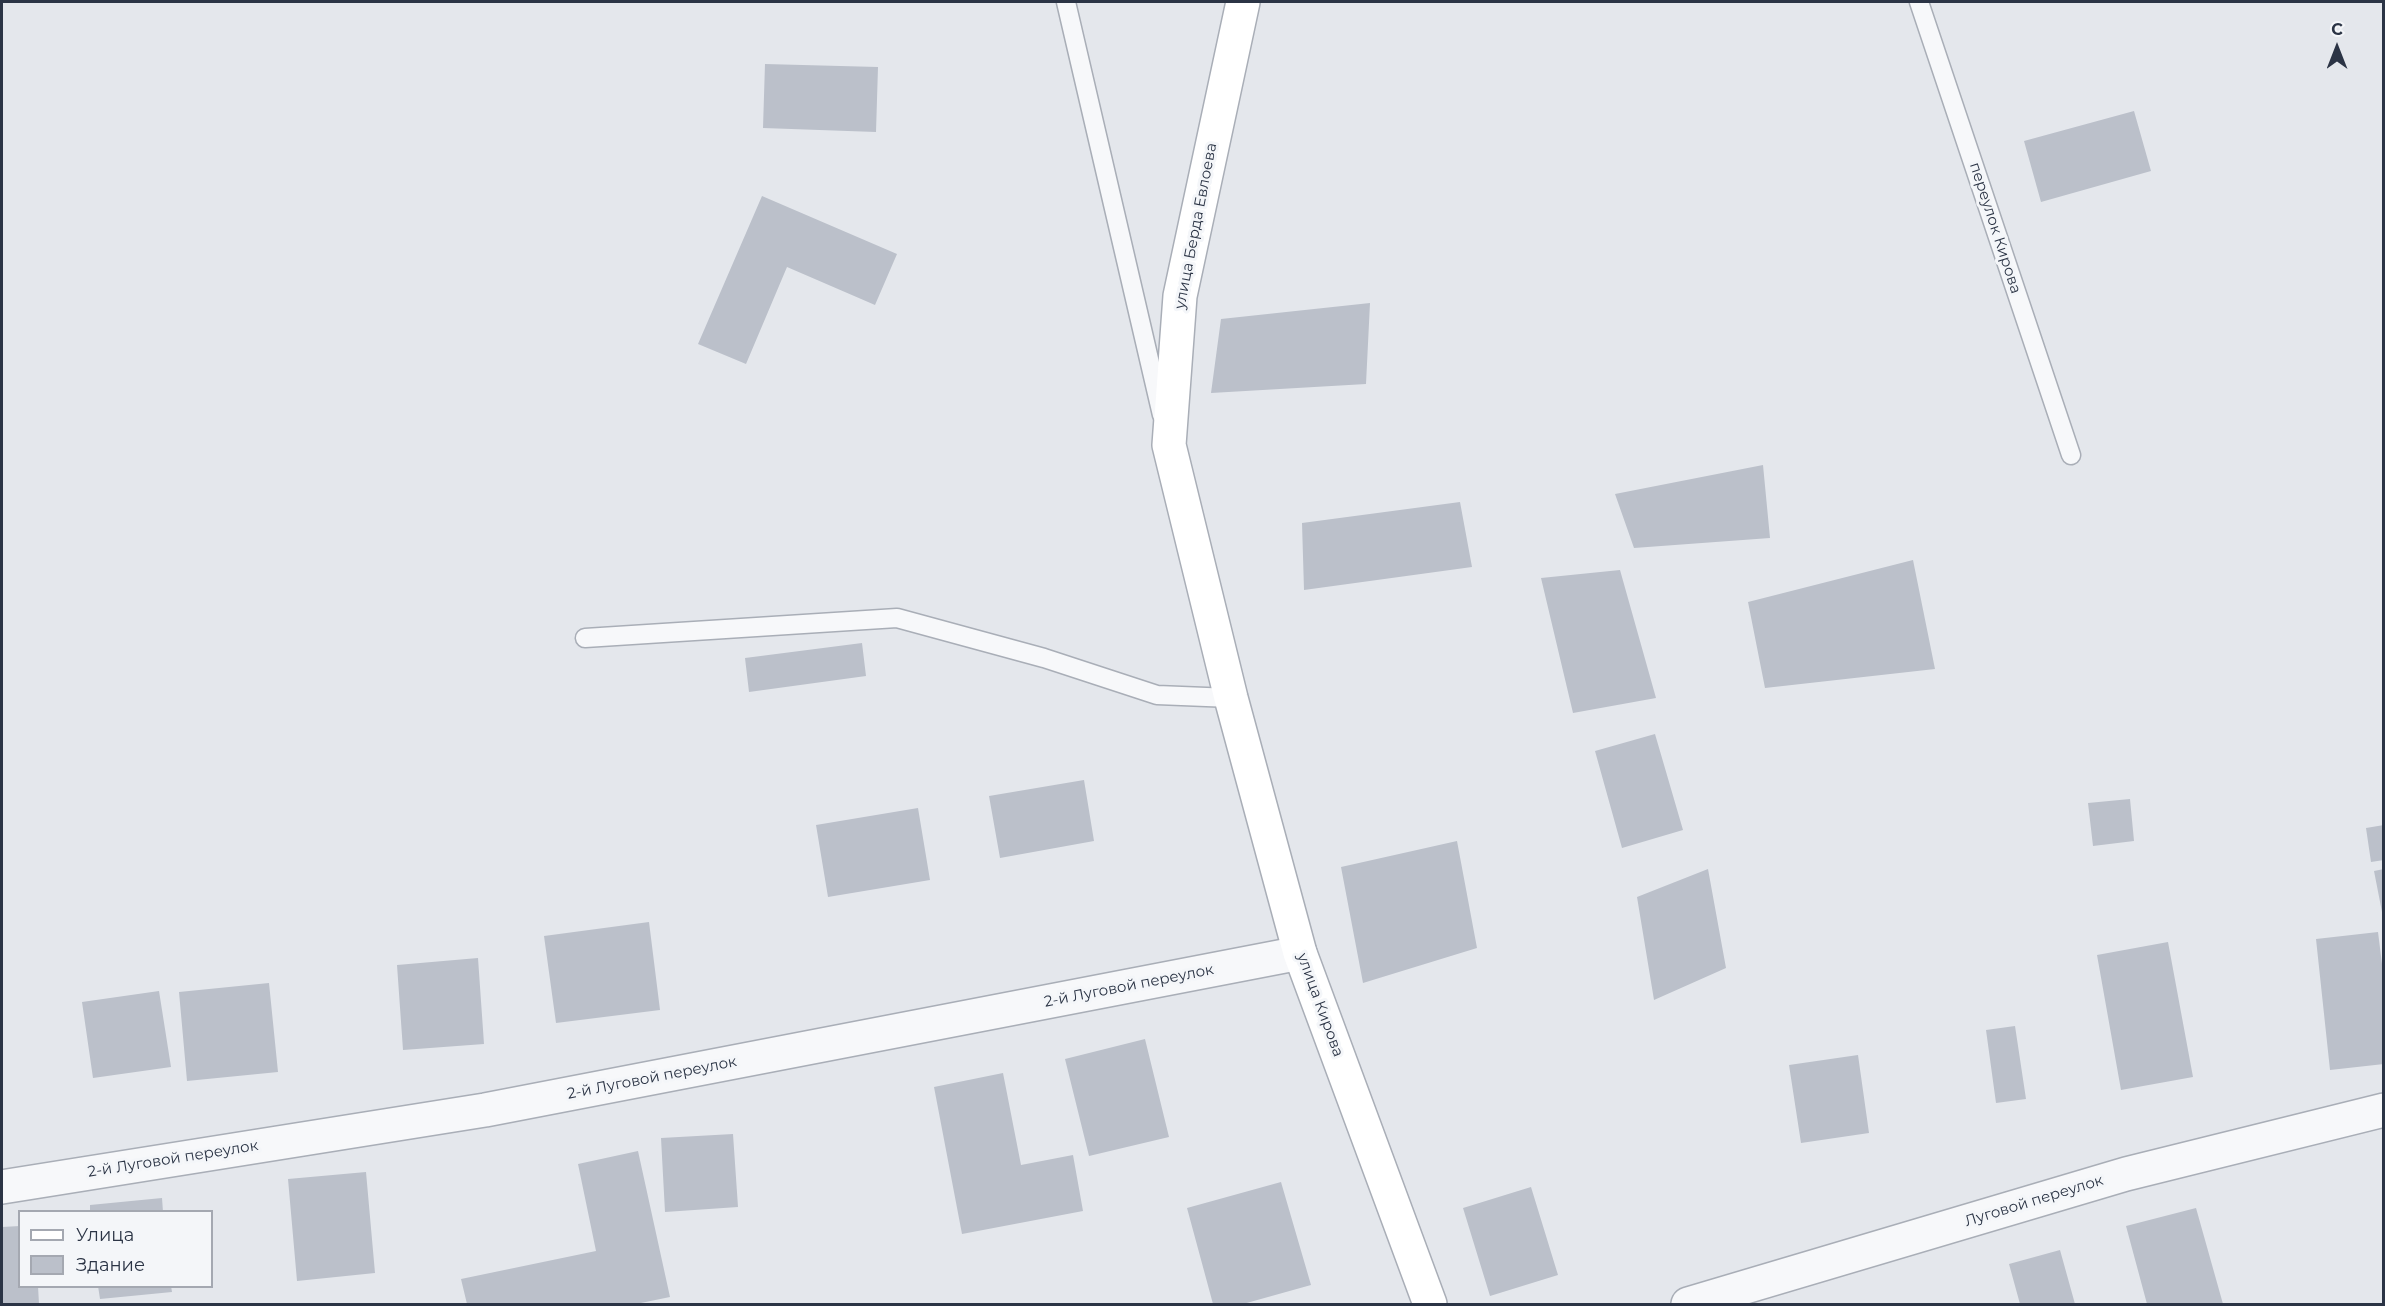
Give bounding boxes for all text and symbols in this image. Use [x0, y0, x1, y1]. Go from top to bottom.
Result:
north arrow [2307, 18, 2367, 78]
text: С [2331, 20, 2343, 39]
street label: улица Берда Евлоева [1171, 141, 1221, 311]
street label: переулок Кирова [1965, 160, 2025, 296]
street label: улица Кирова [1293, 951, 1347, 1059]
street label: 2-й Луговой переулок [1043, 961, 1215, 1011]
street label: 2-й Луговой переулок [566, 1053, 738, 1103]
street label: 2-й Луговой переулок [87, 1137, 259, 1181]
street label: Луговой переулок [1963, 1171, 2105, 1231]
legend [18, 1210, 213, 1288]
text: Улица [76, 1224, 134, 1246]
text: Здание [76, 1254, 145, 1276]

